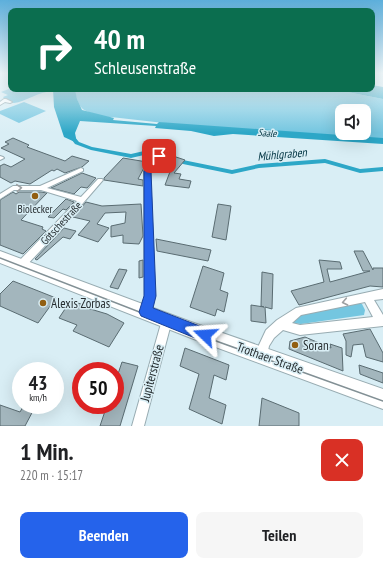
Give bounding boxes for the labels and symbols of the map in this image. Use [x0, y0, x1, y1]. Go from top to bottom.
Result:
water label: Saale [257, 126, 278, 140]
pin [142, 139, 176, 173]
water label: Mühlgraben [257, 144, 308, 164]
one-way arrow [16, 184, 22, 193]
marker: Biolecker [30, 191, 40, 201]
street label: Götschestraße [37, 198, 85, 248]
place label: Biolecker [18, 202, 52, 216]
place label: Alexis Zorbas [51, 295, 110, 312]
one-way arrow [342, 297, 348, 305]
marker: Alexis Zorbas [38, 298, 48, 308]
position arrow [184, 314, 226, 356]
place label: Soran [303, 337, 329, 354]
street label: Trothaer Straße [234, 338, 306, 378]
marker: Soran [290, 340, 300, 350]
street label: Jupiterstraße [136, 343, 168, 404]
speed limit sign: 50 [72, 362, 124, 414]

